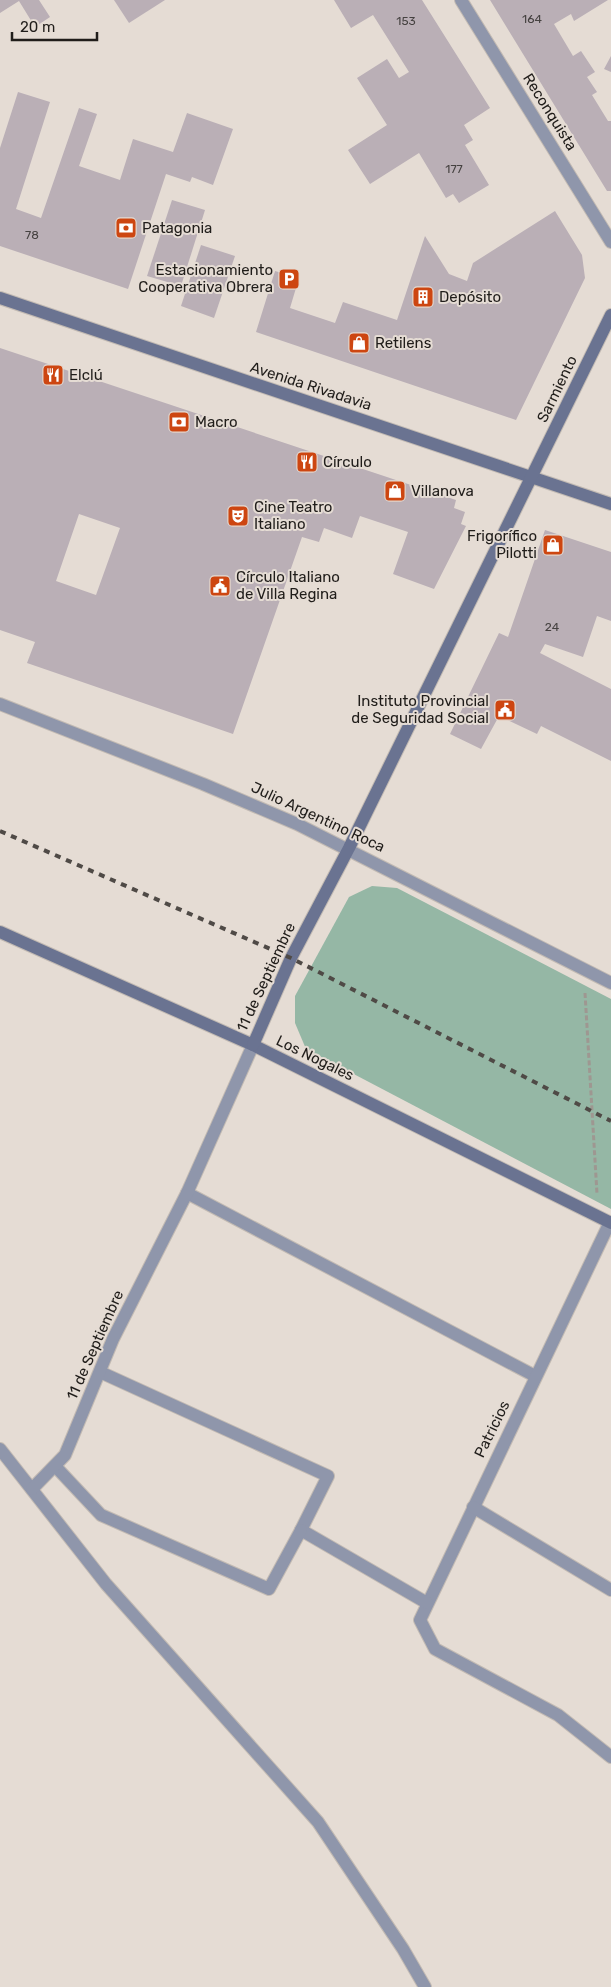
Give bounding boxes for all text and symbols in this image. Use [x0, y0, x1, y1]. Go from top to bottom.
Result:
scale bar [12, 10, 98, 42]
house number: 164 [522, 12, 542, 26]
house number: 153 [396, 14, 416, 28]
text: 20 m [20, 18, 55, 36]
street label: Reconquista [519, 70, 581, 154]
house number: 177 [445, 162, 463, 176]
bank icon: Patagonia [114, 216, 138, 240]
place label: Patagonia [142, 219, 212, 237]
house number: 78 [25, 228, 39, 242]
place label: Estacionamiento Cooperativa Obrera [138, 261, 273, 296]
parking icon: Estacionamiento Cooperativa Obrera [277, 267, 301, 291]
building icon: Depósito [411, 285, 435, 309]
place label: Depósito [439, 288, 501, 306]
shop icon: Retilens [347, 331, 371, 355]
place label: Retilens [375, 334, 432, 352]
street label: Sarmiento [533, 353, 581, 425]
street label: Avenida Rivadavia [248, 358, 374, 414]
restaurant icon: Elclú [41, 363, 65, 387]
place label: Elclú [69, 366, 103, 384]
bank icon: Macro [167, 410, 191, 434]
place label: Macro [195, 413, 238, 431]
restaurant icon: Círculo [295, 450, 319, 474]
place label: Círculo [323, 453, 372, 471]
shop icon: Villanova [383, 479, 407, 503]
place label: Villanova [411, 482, 474, 500]
place label: Cine Teatro Italiano [254, 498, 332, 533]
theatre icon: Cine Teatro Italiano [226, 504, 250, 528]
place label: Frigorífico Pilotti [467, 527, 537, 562]
shop icon: Frigorífico Pilotti [541, 533, 565, 557]
place label: Círculo Italiano de Villa Regina [236, 568, 340, 603]
public building icon: Círculo Italiano de Villa Regina [208, 574, 232, 598]
house number: 24 [545, 620, 560, 634]
place label: Instituto Provincial de Seguridad Social [351, 692, 489, 727]
public building icon: Instituto Provincial de Seguridad Social [493, 698, 517, 722]
street label: Julio Argentino Roca [248, 778, 388, 856]
street label: 11 de Septiembre [233, 920, 299, 1034]
street label: Los Nogales [273, 1031, 357, 1085]
street label: 11 de Septiembre [63, 1287, 127, 1403]
street label: Patricios [471, 1397, 514, 1460]

